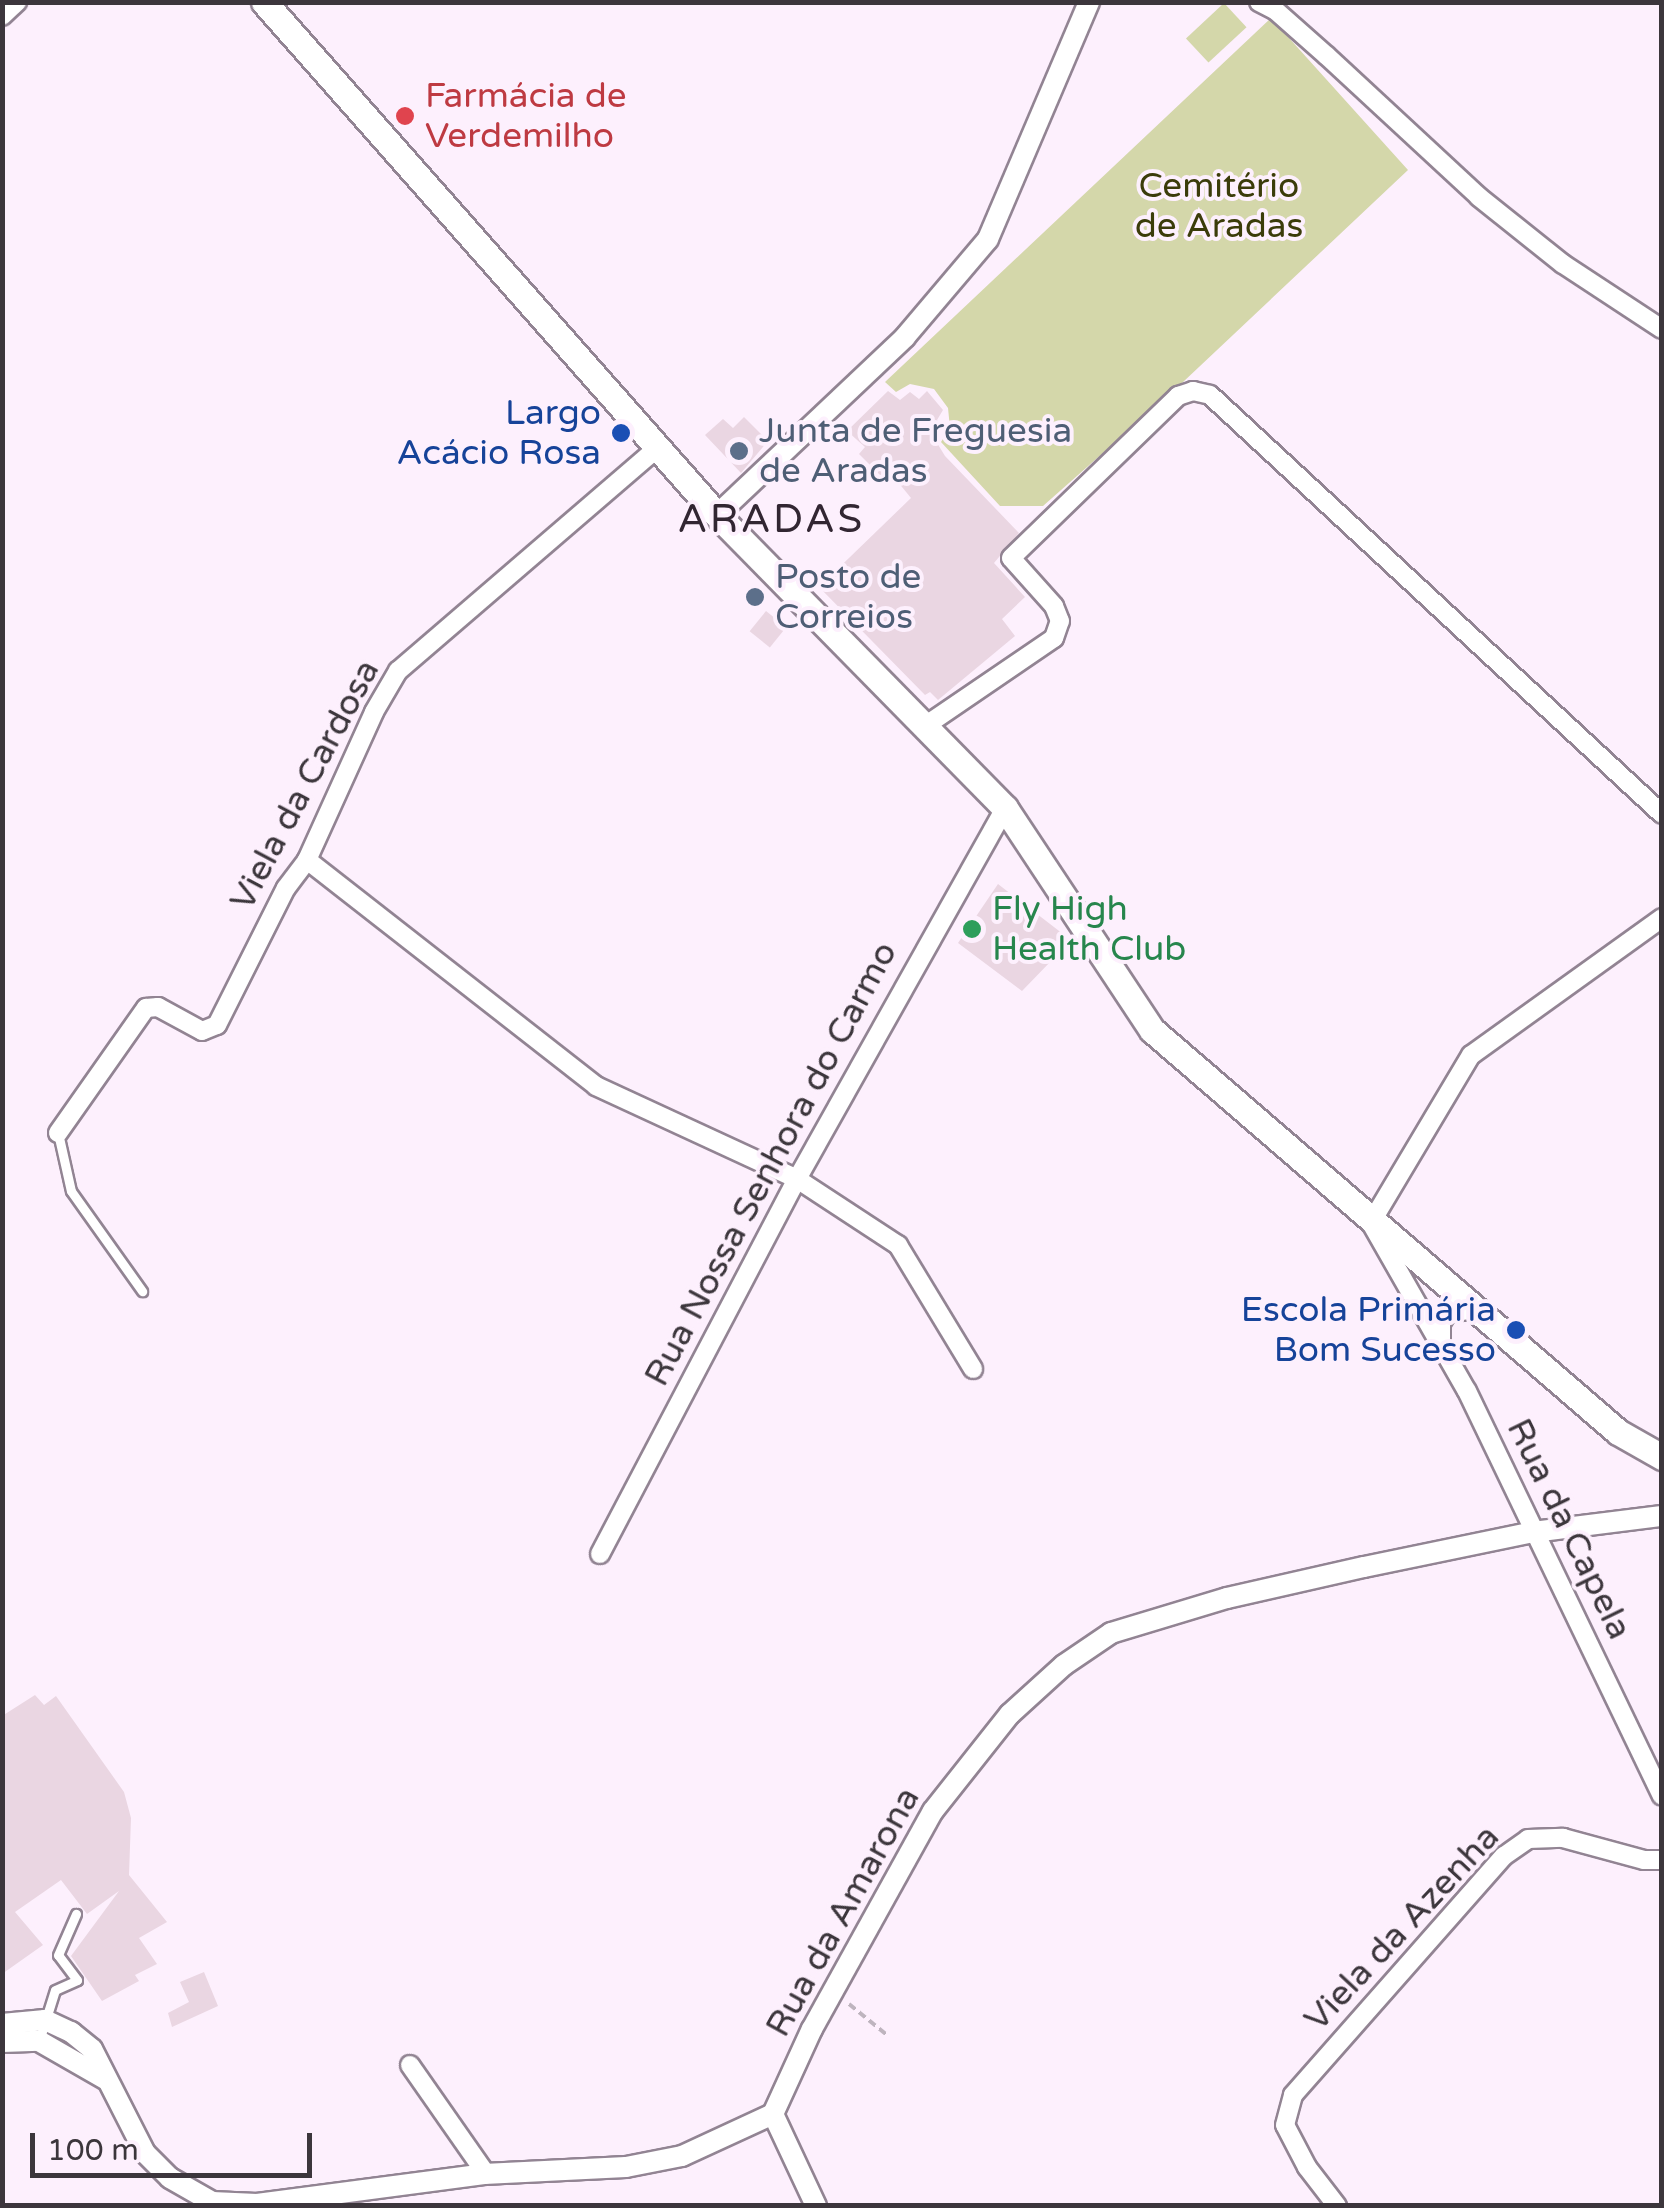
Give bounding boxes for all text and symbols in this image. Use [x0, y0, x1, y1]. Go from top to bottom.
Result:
place label: Farmácia de Verdemilho [425, 75, 627, 157]
marker: Farmácia de Verdemilho [394, 105, 416, 127]
park label: Cemitério de Aradas [1135, 165, 1303, 247]
place label: Largo Acácio Rosa [397, 392, 601, 474]
place label: Junta de Freguesia de Aradas [759, 410, 1072, 492]
marker: Largo Acácio Rosa [610, 422, 632, 444]
marker: Junta de Freguesia de Aradas [728, 440, 750, 462]
district label: ARADAS [677, 495, 865, 543]
place label: Posto de Correios [775, 556, 921, 638]
marker: Posto de Correios [744, 586, 766, 608]
street label: Viela da Cardosa [221, 653, 389, 917]
place label: Fly High Health Club [992, 888, 1186, 970]
marker: Fly High Health Club [961, 918, 983, 940]
street label: Rua Nossa Senhora do Carmo [636, 935, 906, 1393]
place label: Escola Primária Bom Sucesso [1241, 1289, 1496, 1371]
marker: Escola Primária Bom Sucesso [1505, 1319, 1527, 1341]
street label: Rua da Capela [1497, 1412, 1641, 1646]
street label: Rua da Amarona [757, 1780, 929, 2044]
street label: Viela da Azenha [1296, 1816, 1508, 2040]
scale bar [35, 2113, 318, 2175]
text: 100 m [47, 2132, 139, 2169]

